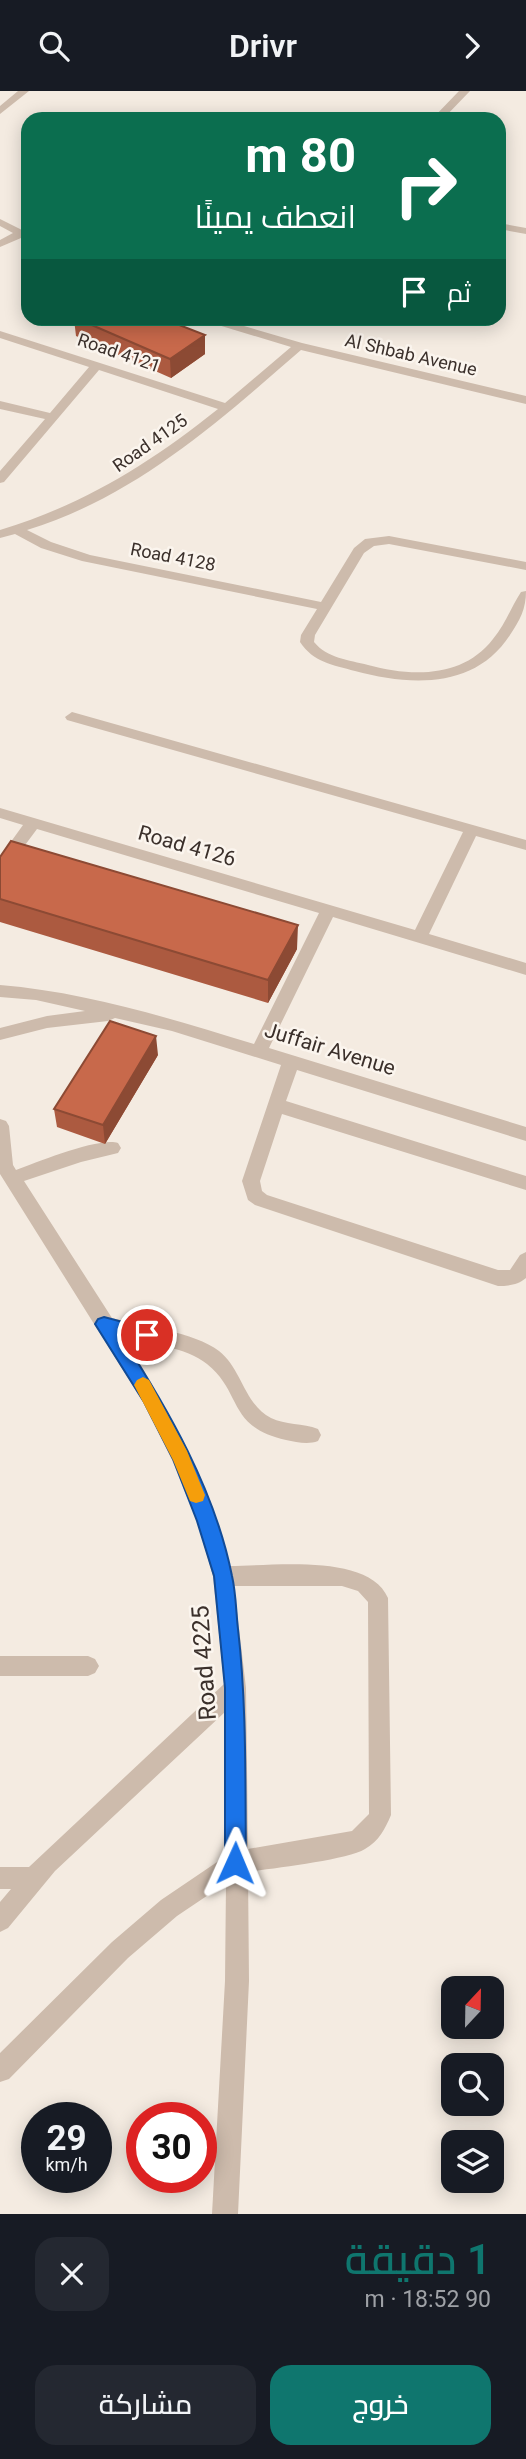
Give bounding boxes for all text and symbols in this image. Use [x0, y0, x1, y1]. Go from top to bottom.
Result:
icon: search [35, 27, 73, 65]
text: Drivr [229, 27, 297, 65]
icon: forward [453, 27, 491, 65]
text: 80 m [245, 127, 356, 184]
icon: right [380, 140, 471, 231]
text: انعطف يمينًا [194, 198, 356, 236]
icon: arrive [395, 273, 433, 311]
text: ثم [447, 278, 471, 308]
street label: Road 4121 [75, 329, 163, 376]
street label: Al Shbab Avenue [343, 329, 479, 380]
street label: Road 4125 [108, 409, 191, 476]
street label: Road 4128 [129, 538, 217, 575]
street label: Road 4126 [135, 821, 239, 871]
street label: Juffair Avenue [262, 1018, 398, 1080]
pin [117, 1305, 177, 1365]
icon: arrive [128, 1316, 166, 1354]
street label: Road 4225 [186, 1605, 222, 1721]
position arrow [198, 1826, 272, 1900]
north arrow [441, 1976, 504, 2039]
map controls [441, 1976, 504, 2193]
button: search [441, 2053, 504, 2116]
speed limit sign: 30 [126, 2102, 217, 2193]
text: 29 [46, 2118, 87, 2159]
button: layers [441, 2130, 504, 2193]
text: km/h [45, 2154, 88, 2175]
text: 1 دقيقة [345, 2235, 491, 2284]
button: close [35, 2237, 109, 2311]
text: 90 m · 18:52 [365, 2286, 491, 2313]
button: مشاركة [35, 2365, 256, 2445]
button: خروج [270, 2365, 491, 2445]

